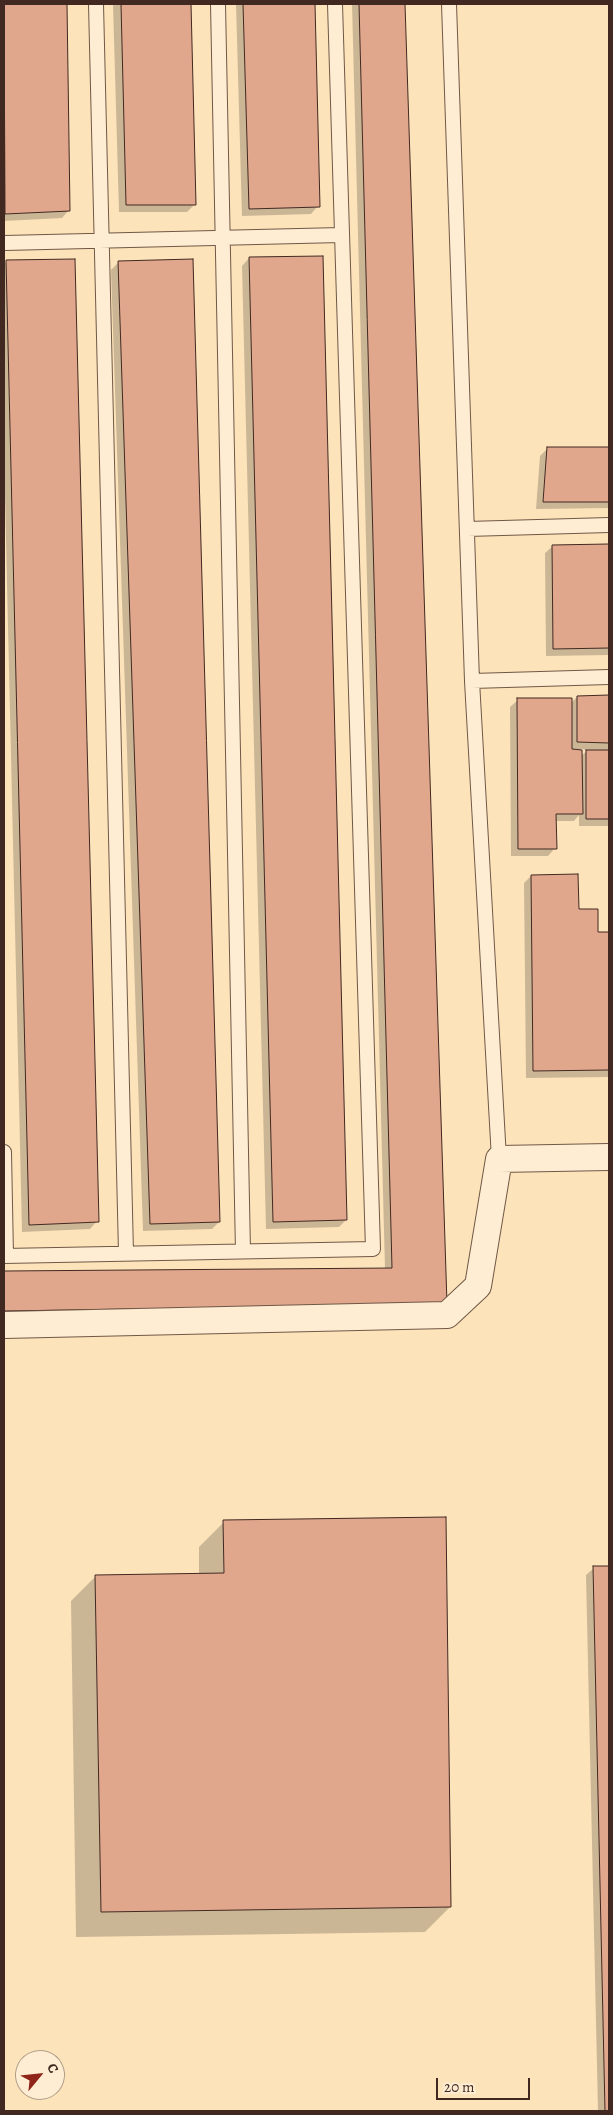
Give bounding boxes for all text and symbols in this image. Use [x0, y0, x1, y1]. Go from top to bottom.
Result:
north arrow [15, 2050, 65, 2100]
text: С [42, 2060, 63, 2076]
scale bar [438, 2068, 532, 2100]
text: 20 m [444, 2077, 475, 2097]

